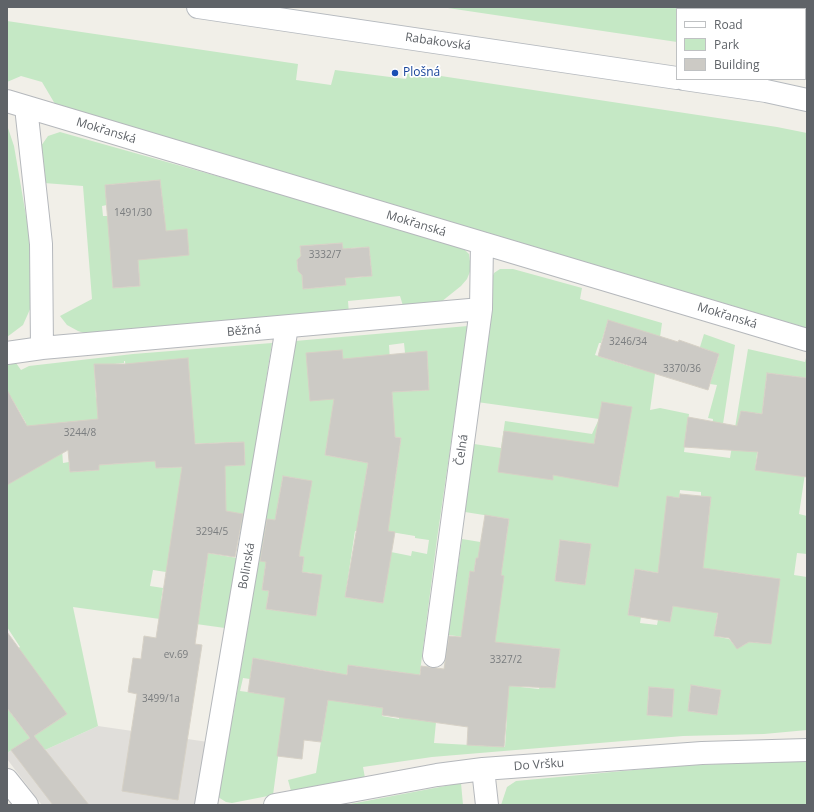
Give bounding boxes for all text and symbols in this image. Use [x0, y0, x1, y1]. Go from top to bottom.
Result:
legend [676, 8, 806, 80]
text: Road [714, 16, 743, 33]
street label: Rabakovská [404, 30, 472, 54]
text: Park [714, 36, 739, 53]
text: Building [714, 56, 759, 73]
place label: Plošná [403, 66, 440, 80]
marker: Plošná [390, 68, 400, 78]
street label: Mokřanská [74, 115, 138, 147]
house number: 1491/30 [114, 207, 152, 219]
street label: Mokřanská [384, 208, 448, 240]
house number: 3332/7 [309, 249, 341, 261]
street label: Mokřanská [695, 300, 759, 332]
street label: Běžná [226, 322, 262, 340]
house number: 3246/34 [609, 336, 647, 348]
house number: 3370/36 [663, 363, 701, 375]
house number: 3244/8 [64, 427, 96, 439]
street label: Čelná [453, 433, 471, 467]
house number: 3294/5 [196, 526, 228, 538]
street label: Bolinská [236, 542, 258, 590]
house number: ev.69 [164, 649, 188, 661]
house number: 3327/2 [490, 654, 522, 666]
house number: 3499/1a [142, 693, 180, 705]
street label: Do Vršku [513, 756, 565, 774]

